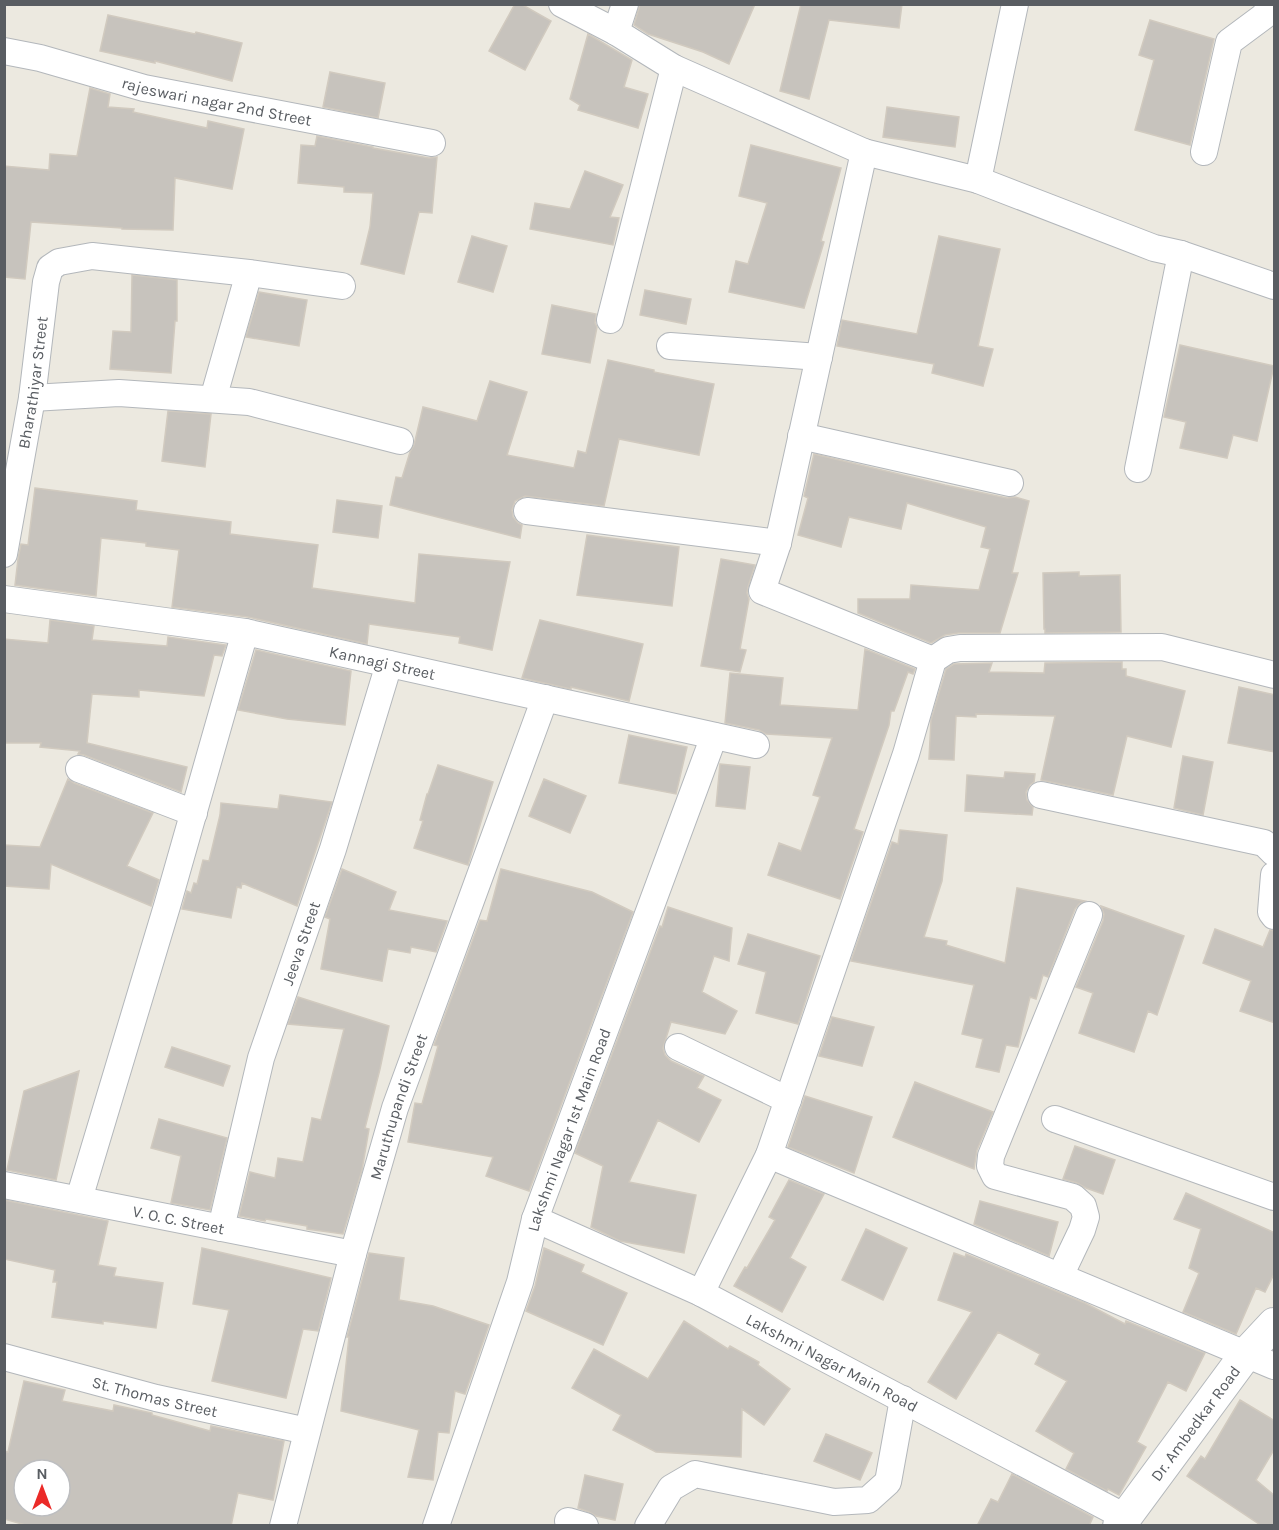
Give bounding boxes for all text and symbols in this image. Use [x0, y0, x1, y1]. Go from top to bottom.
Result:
street label: rajeswari nagar 2nd Street [120, 73, 313, 130]
street label: Bharathiyar Street [14, 315, 52, 450]
street label: Kannagi Street [327, 642, 437, 684]
street label: Jeeva Street [278, 899, 324, 988]
street label: Lakshmi Nagar 1st Main Road [523, 1026, 615, 1233]
street label: Maruthupandi Street [366, 1031, 431, 1182]
street label: V. O. C. Street [131, 1202, 226, 1238]
street label: Lakshmi Nagar Main Road [743, 1310, 921, 1416]
street label: Dr. Ambedkar Road [1147, 1362, 1244, 1485]
street label: St. Thomas Street [90, 1372, 219, 1421]
north arrow [12, 1458, 72, 1518]
text: N [36, 1464, 48, 1483]

